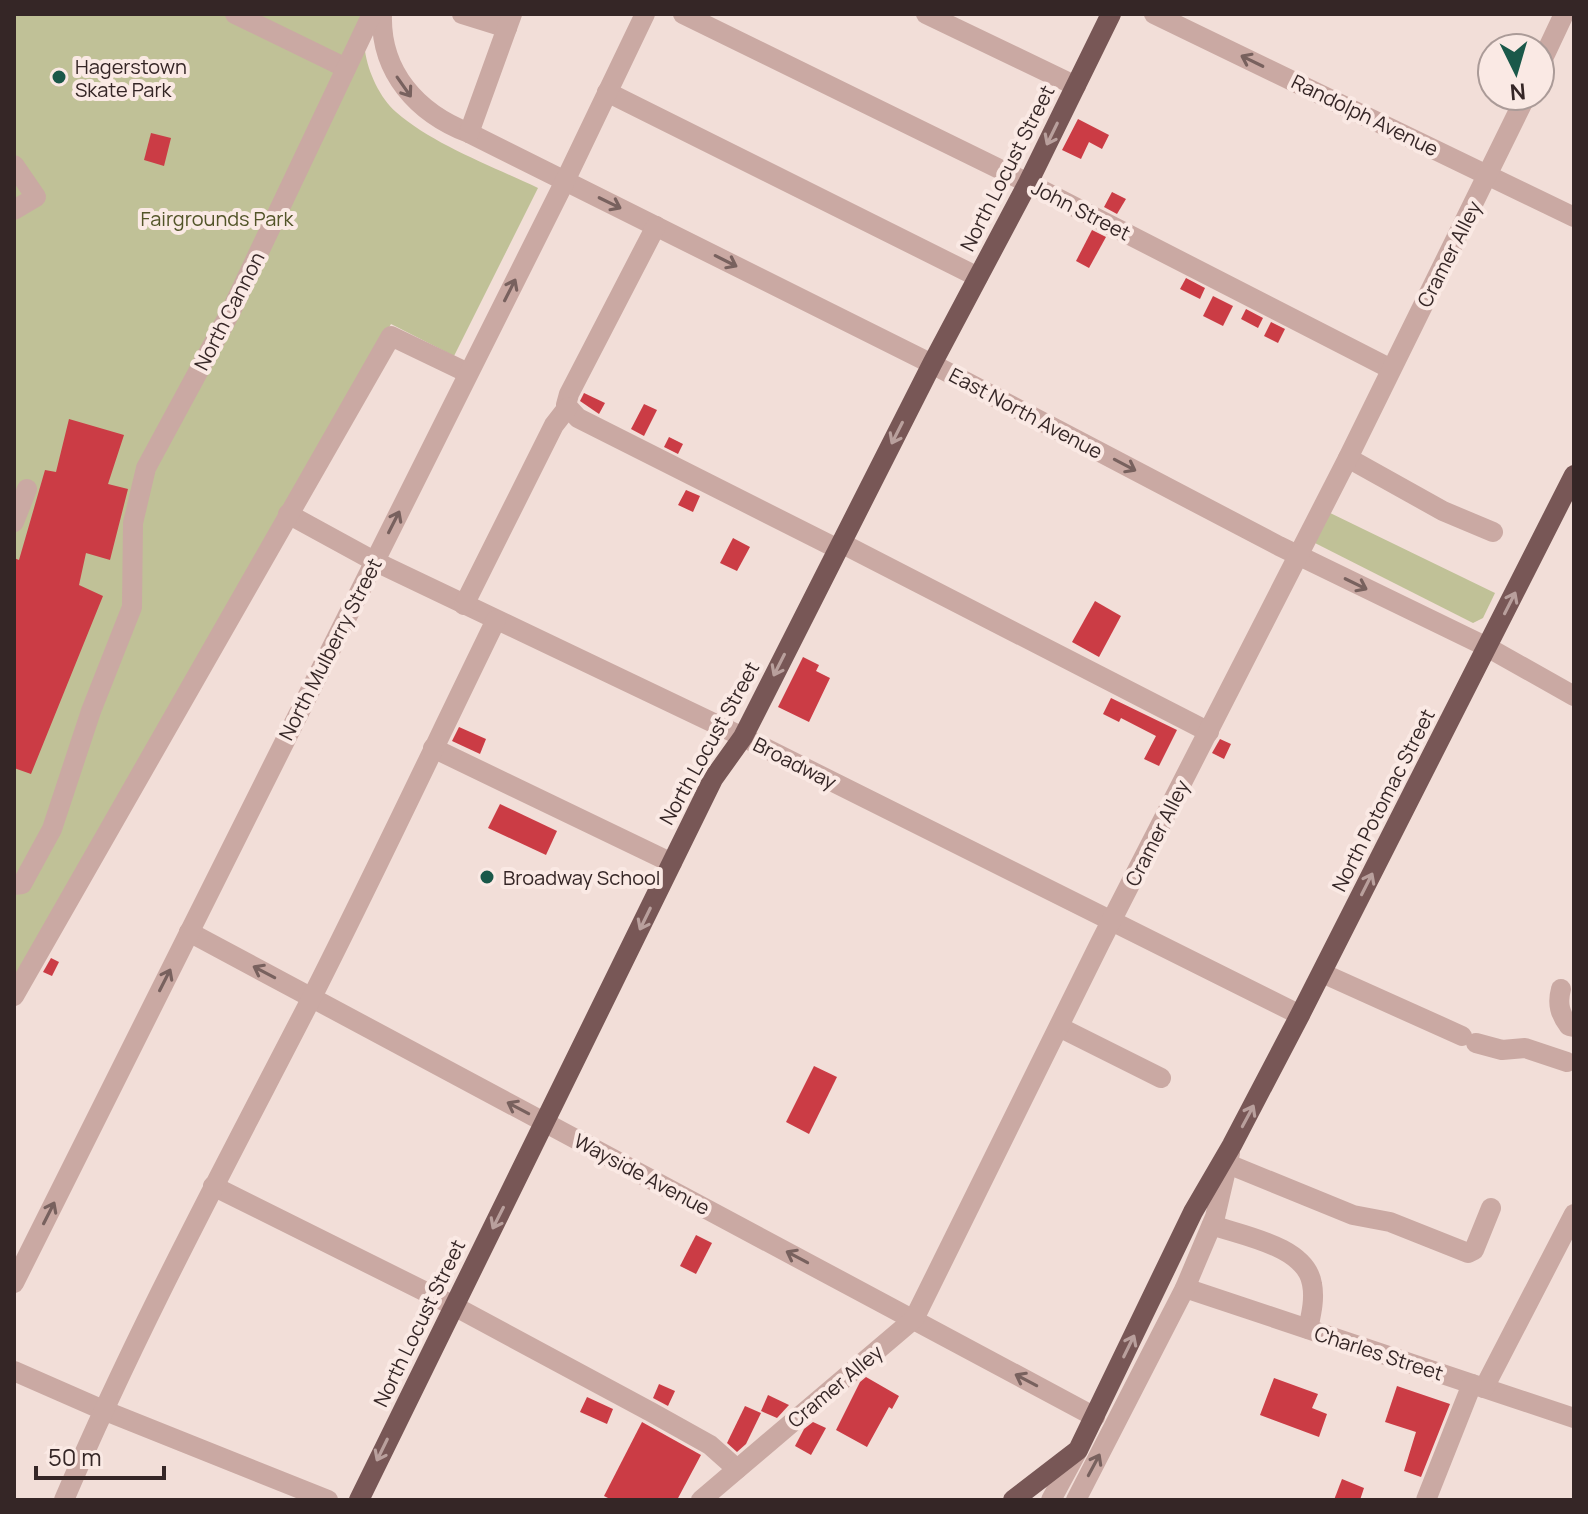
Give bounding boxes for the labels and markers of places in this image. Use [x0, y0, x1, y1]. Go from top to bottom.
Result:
place label: Hagerstown Skate Park [75, 53, 187, 103]
marker: Hagerstown Skate Park [50, 68, 68, 86]
place label: Broadway School [503, 864, 660, 891]
marker: Broadway School [478, 868, 496, 886]

